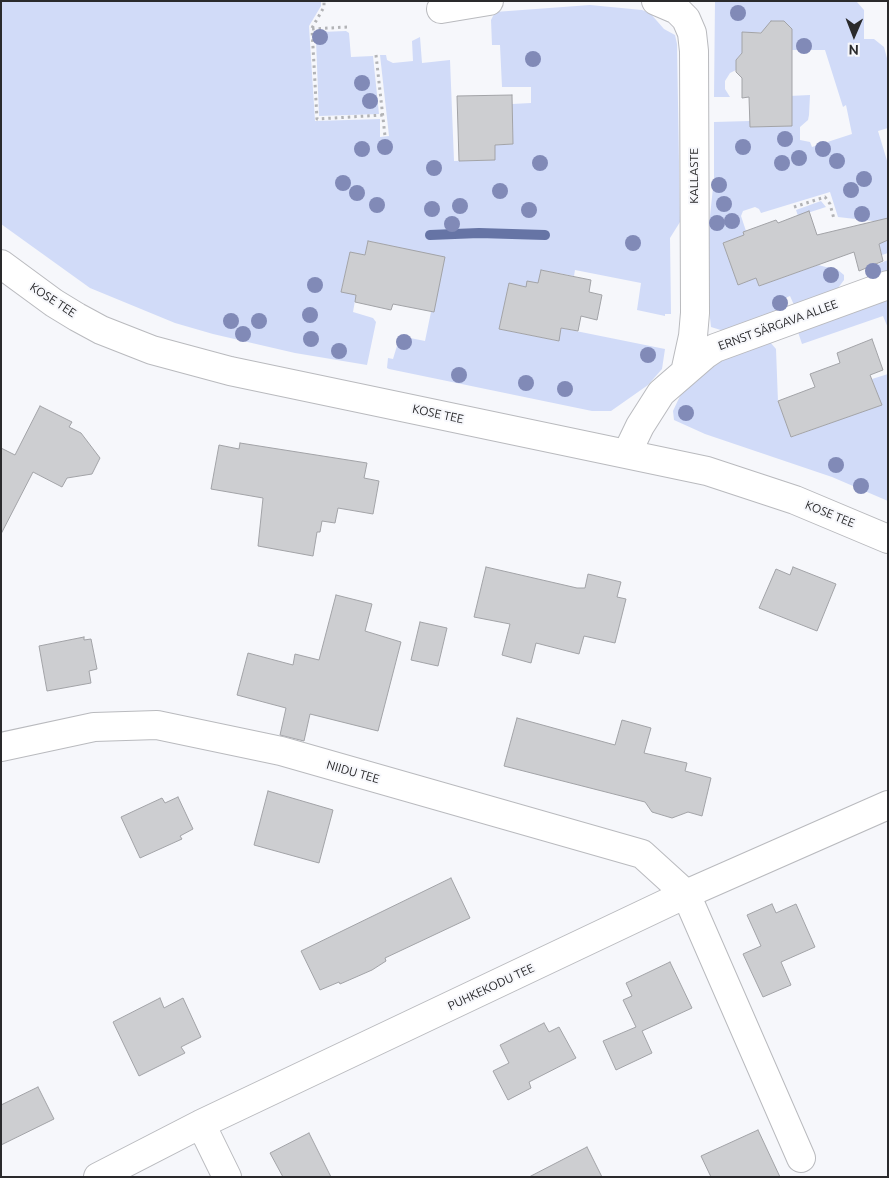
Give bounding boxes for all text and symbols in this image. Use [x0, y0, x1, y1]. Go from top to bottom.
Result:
north arrow [829, 10, 879, 60]
text: N [848, 42, 859, 58]
street label: KALLASTE [687, 148, 701, 204]
street label: KOSE TEE [27, 280, 79, 320]
street label: ERNST SÄRGAVA ALLEE [716, 297, 840, 353]
street label: KOSE TEE [411, 402, 465, 426]
street label: KOSE TEE [803, 498, 857, 530]
street label: NIIDU TEE [325, 758, 381, 786]
street label: PUHKEKODU TEE [446, 961, 536, 1013]

